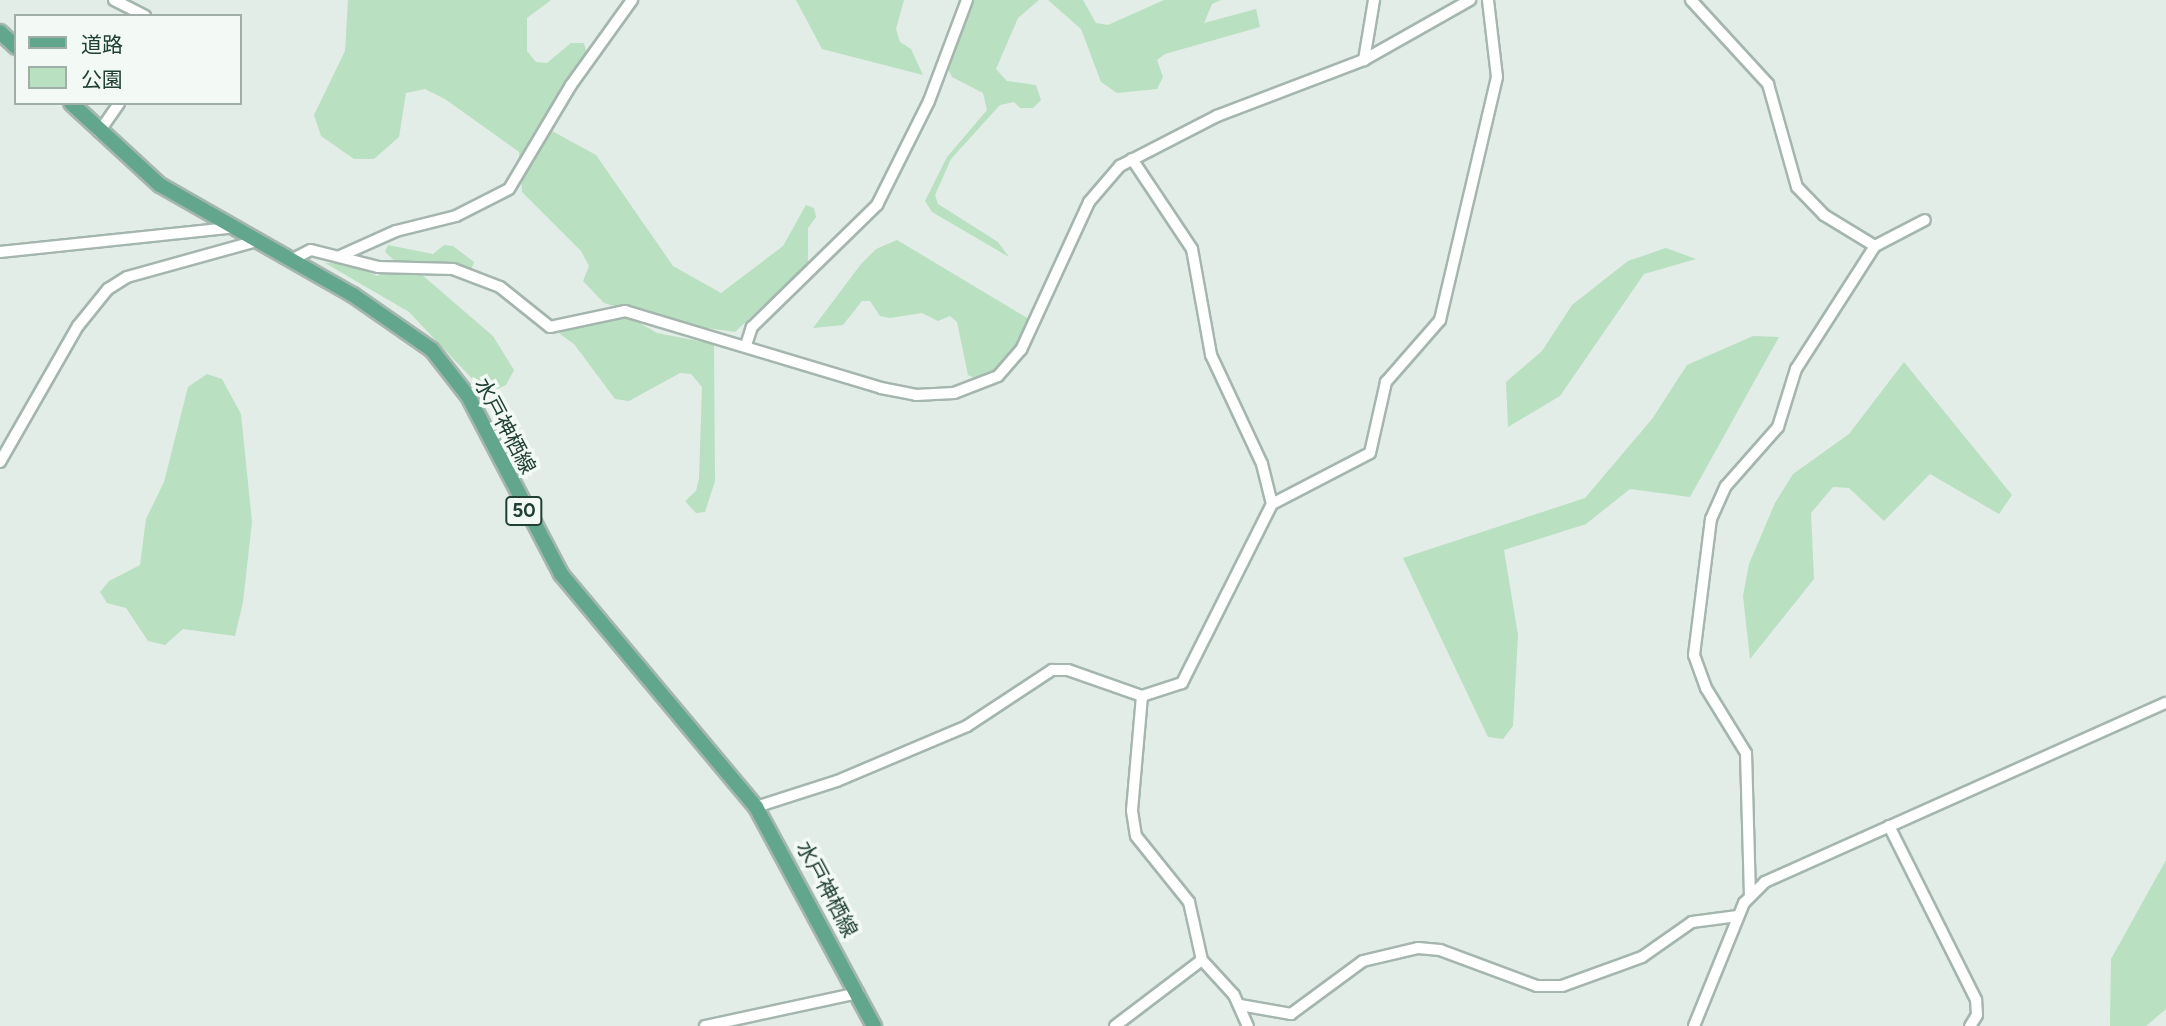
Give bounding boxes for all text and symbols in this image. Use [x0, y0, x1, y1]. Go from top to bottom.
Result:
legend [14, 14, 242, 105]
text: 道路 [81, 32, 123, 57]
text: 公園 [81, 67, 123, 92]
street label: 水戸神栖線 [469, 374, 541, 478]
road number: 50 [505, 496, 543, 526]
street label: 水戸神栖線 [791, 837, 863, 941]

